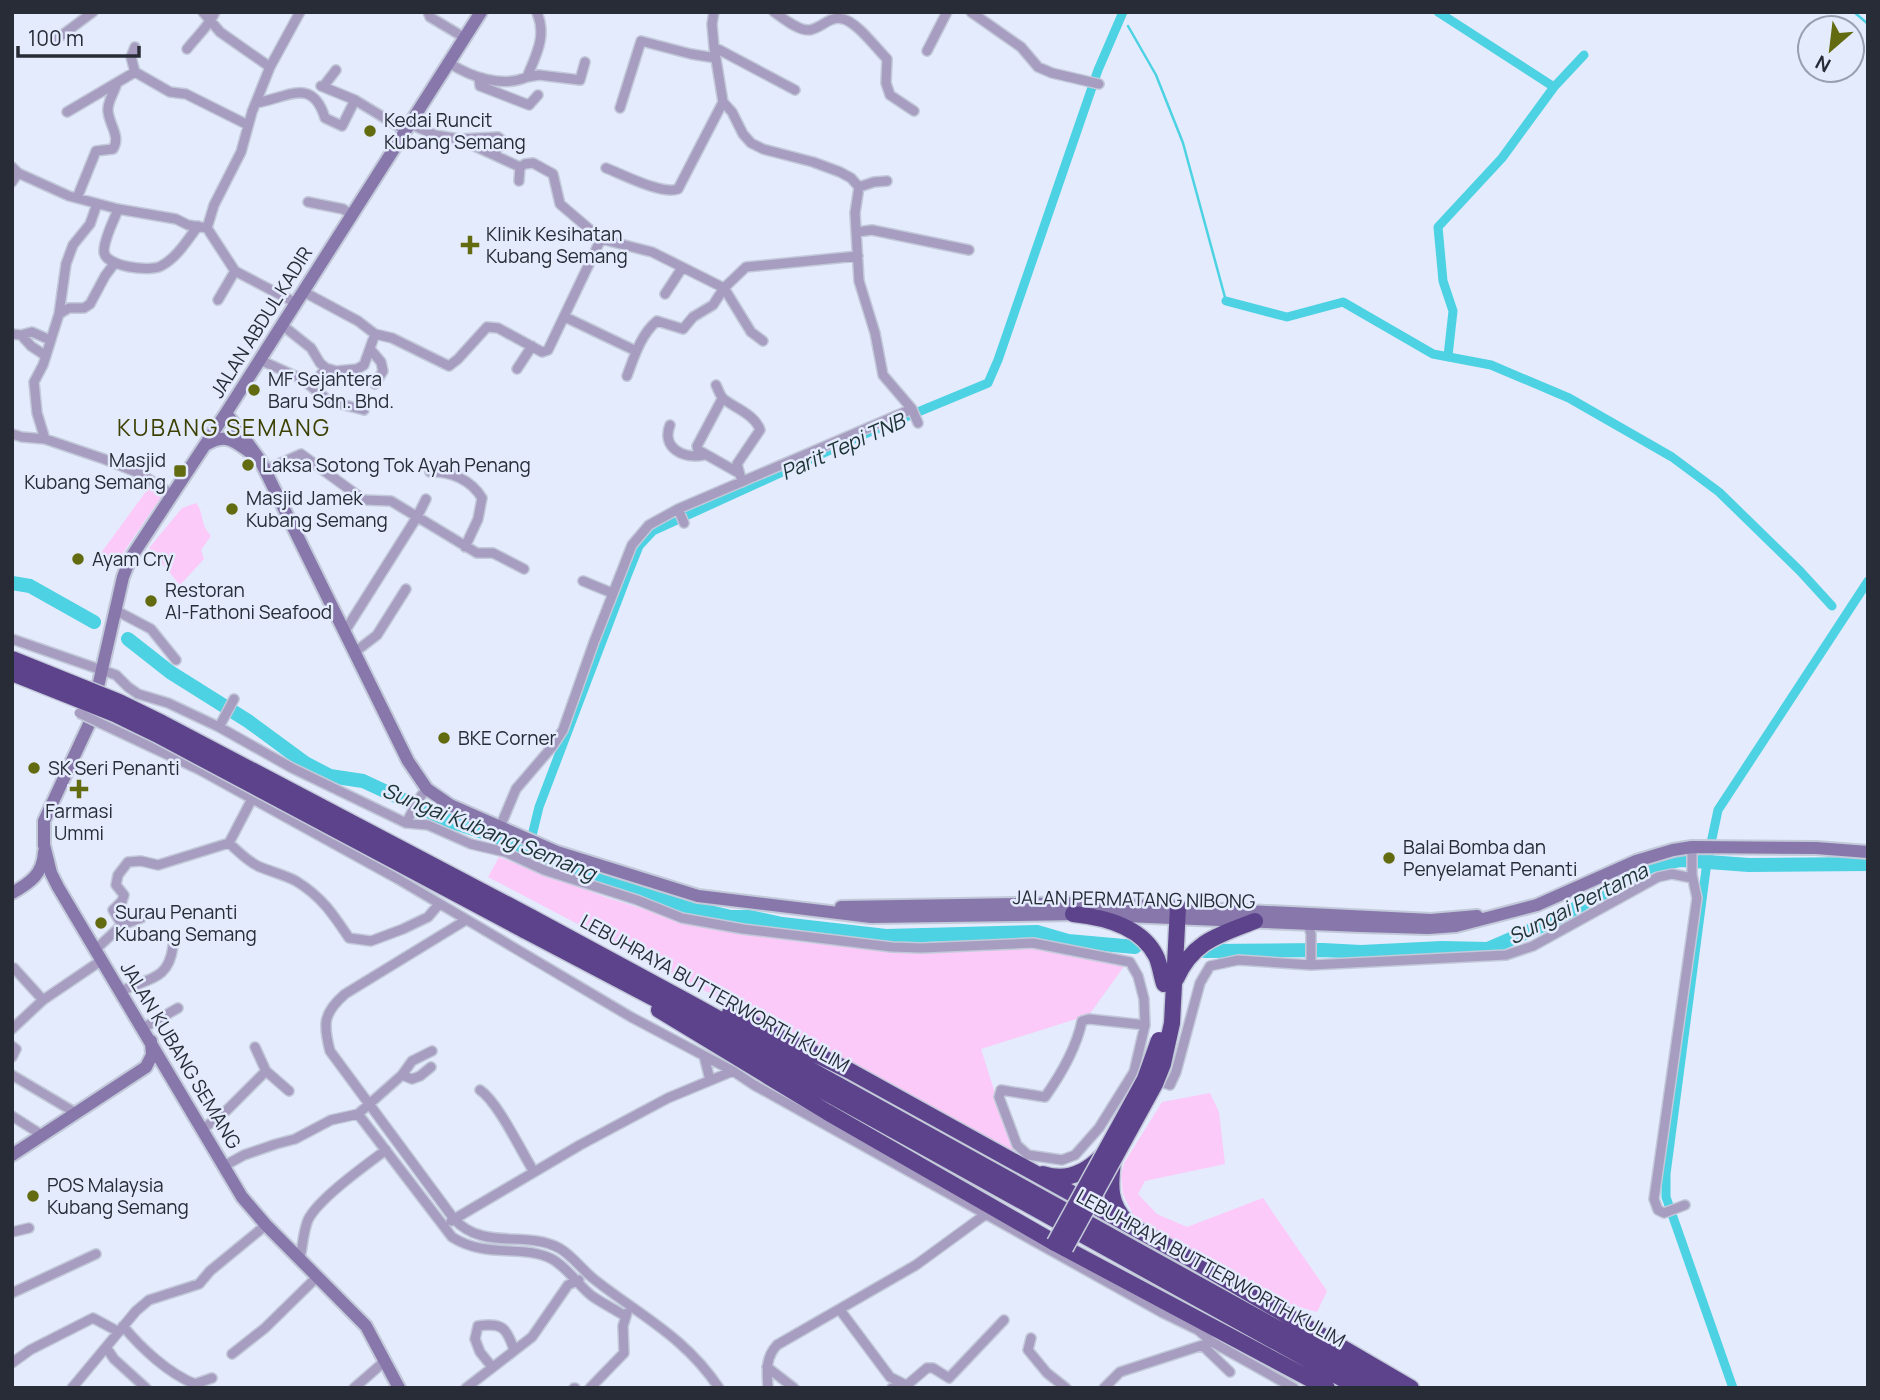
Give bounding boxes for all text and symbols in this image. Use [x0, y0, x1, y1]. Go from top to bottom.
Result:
scale bar [18, 14, 138, 58]
north arrow [1796, 14, 1866, 84]
text: 100 m [28, 24, 84, 52]
text: N [1811, 49, 1835, 79]
place label: Kedai Runcit Kubang Semang [384, 107, 526, 155]
marker: Kedai Runcit Kubang Semang [362, 123, 378, 139]
place label: Klinik Kesihatan Kubang Semang [486, 221, 628, 269]
marker: Klinik Kesihatan Kubang Semang [460, 235, 480, 255]
street label: JALAN ABDUL KADIR [204, 241, 318, 403]
place label: MF Sejahtera Baru Sdn. Bhd. [268, 366, 394, 414]
marker: MF Sejahtera Baru Sdn. Bhd. [246, 382, 262, 398]
water label: Parit Tepi TNB [776, 405, 911, 486]
district label: KUBANG SEMANG [117, 411, 331, 443]
place label: Masjid Kubang Semang [24, 447, 166, 495]
place label: Laksa Sotong Tok Ayah Penang [262, 452, 531, 478]
marker: Laksa Sotong Tok Ayah Penang [240, 457, 256, 473]
marker: Masjid Kubang Semang [172, 463, 188, 479]
place label: Masjid Jamek Kubang Semang [246, 485, 388, 533]
marker: Masjid Jamek Kubang Semang [224, 501, 240, 517]
place label: Ayam Cry [92, 546, 174, 572]
marker: Ayam Cry [70, 551, 86, 567]
place label: Restoran Al-Fathoni Seafood [165, 577, 332, 625]
marker: Restoran Al-Fathoni Seafood [143, 593, 159, 609]
place label: BKE Corner [458, 725, 557, 751]
marker: BKE Corner [436, 730, 452, 746]
place label: SK Seri Penanti [48, 755, 180, 781]
marker: SK Seri Penanti [26, 760, 42, 776]
water label: Sungai Kubang Semang [379, 775, 602, 887]
marker: Farmasi Ummi [71, 781, 87, 797]
place label: Farmasi Ummi [45, 798, 113, 846]
place label: Balai Bomba dan Penyelamat Penanti [1403, 834, 1577, 882]
marker: Balai Bomba dan Penyelamat Penanti [1381, 850, 1397, 866]
water label: Sungai Pertama [1503, 855, 1653, 950]
street label: JALAN PERMATANG NIBONG [1012, 884, 1256, 914]
place label: Surau Penanti Kubang Semang [115, 899, 257, 947]
street label: LEBUHRAYA BUTTERWORTH KULIM [576, 908, 854, 1078]
marker: Surau Penanti Kubang Semang [93, 915, 109, 931]
street label: JALAN KUBANG SEMANG [115, 956, 247, 1154]
place label: POS Malaysia Kubang Semang [47, 1172, 189, 1220]
street label: LEBUHRAYA BUTTERWORTH KULIM [1072, 1183, 1350, 1353]
marker: POS Malaysia Kubang Semang [25, 1188, 41, 1204]

